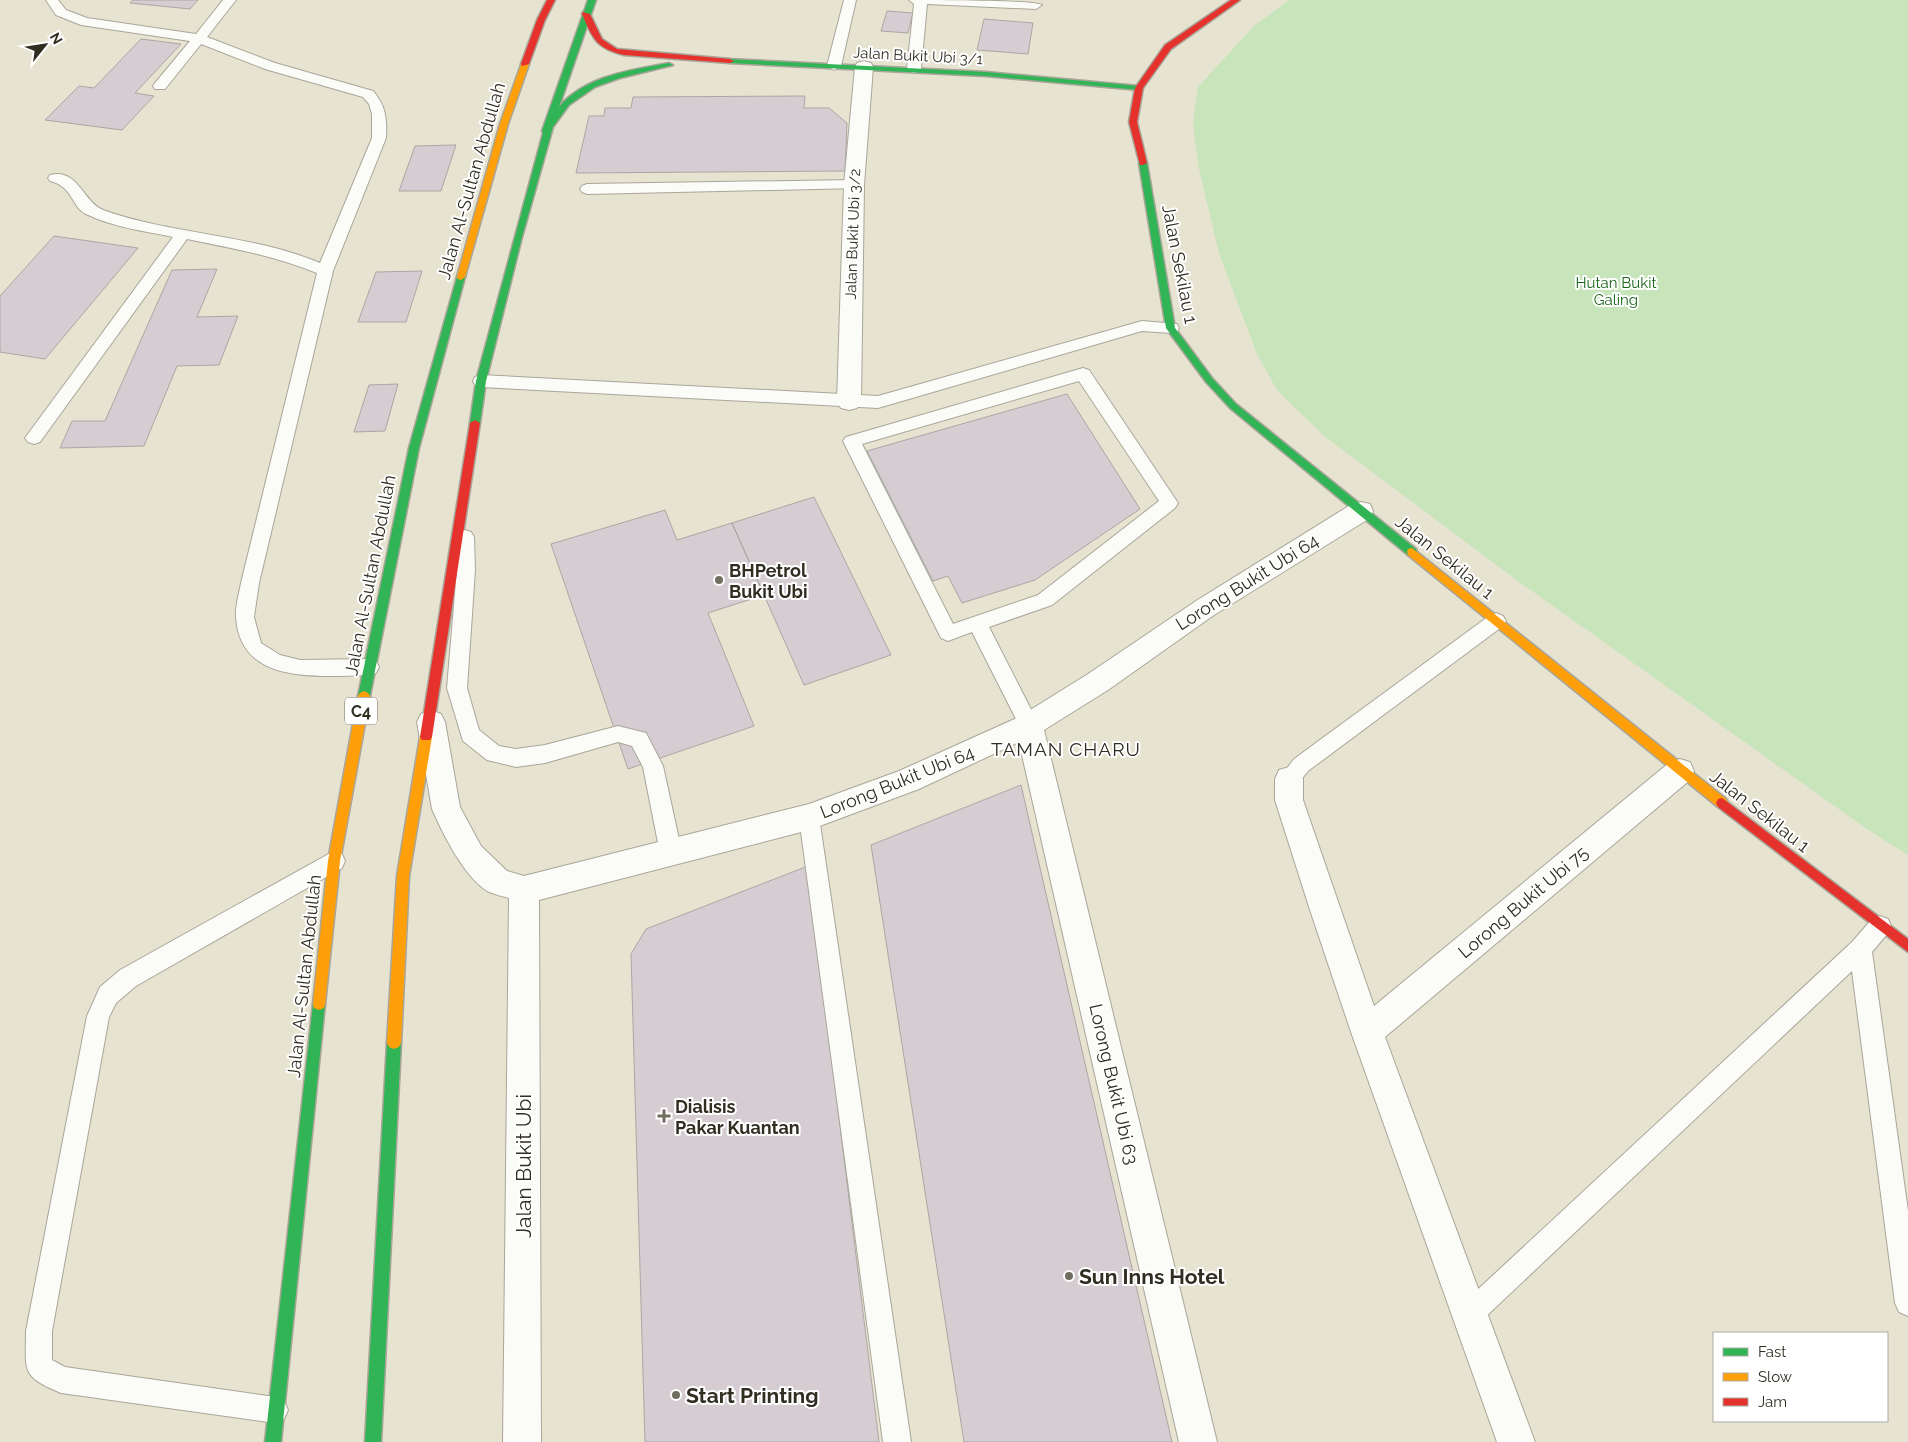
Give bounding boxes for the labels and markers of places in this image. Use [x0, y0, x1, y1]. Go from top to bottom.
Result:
place label: BHPetrol Bukit Ubi [729, 560, 808, 602]
marker: BHPetrol Bukit Ubi [713, 574, 725, 586]
place label: Dialisis Pakar Kuantan [675, 1096, 800, 1138]
marker: Dialisis Pakar Kuantan [657, 1109, 671, 1123]
place label: Sun Inns Hotel [1079, 1264, 1225, 1289]
marker: Sun Inns Hotel [1063, 1270, 1075, 1282]
place label: Start Printing [686, 1383, 819, 1408]
marker: Start Printing [670, 1389, 682, 1401]

